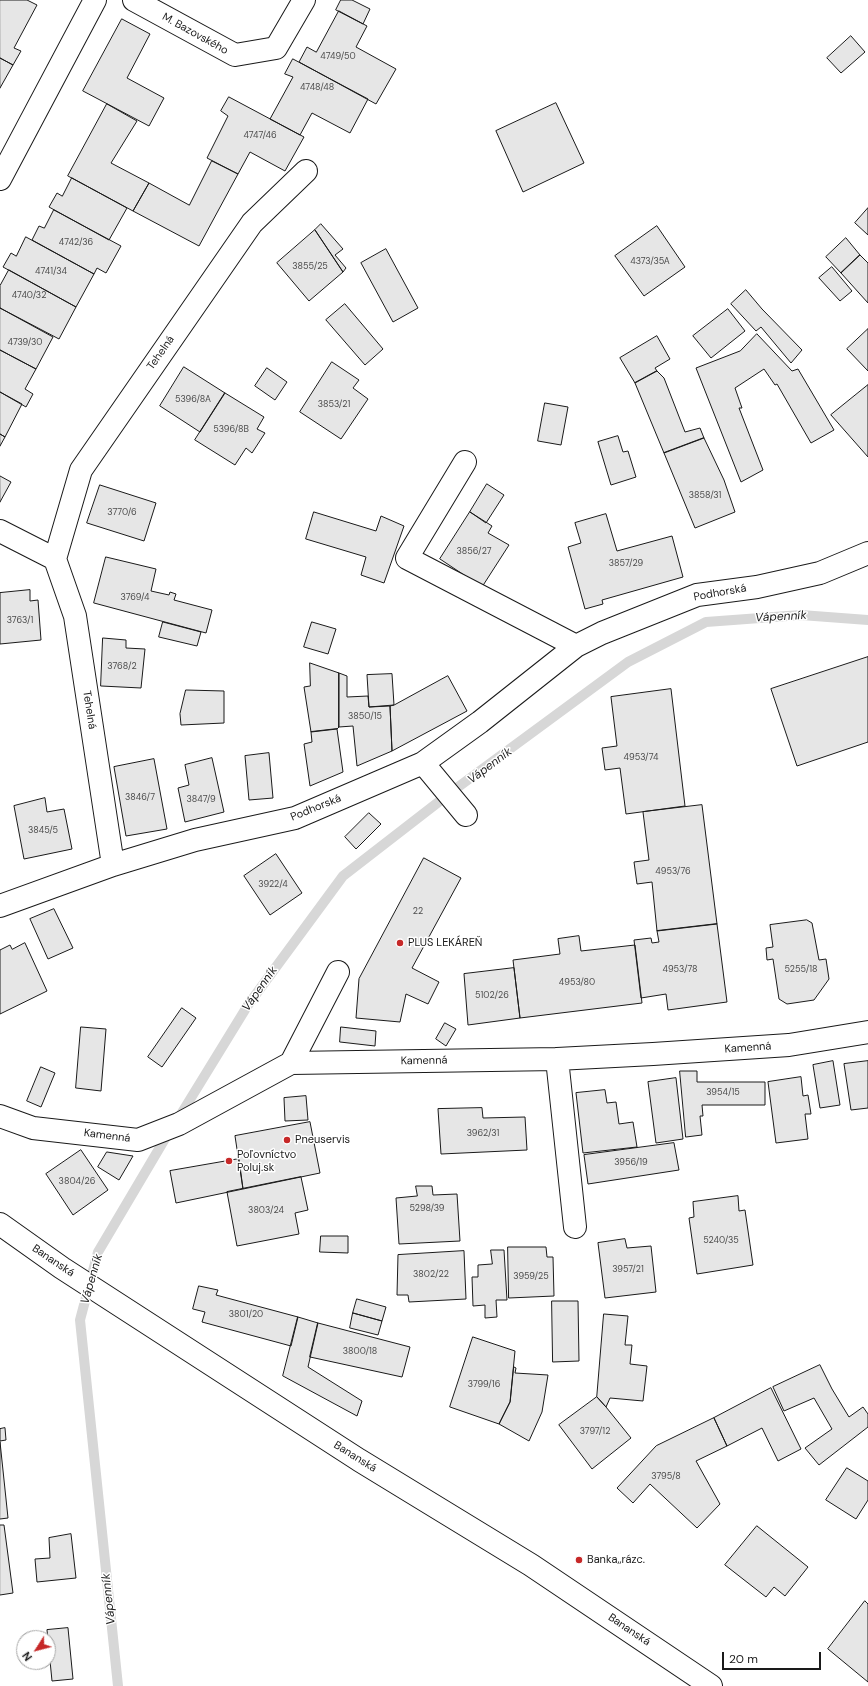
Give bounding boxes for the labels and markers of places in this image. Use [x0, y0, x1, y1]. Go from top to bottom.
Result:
place label: PLUS LEKÁREŇ [408, 936, 482, 950]
marker: PLUS LEKÁREŇ [395, 938, 405, 948]
place label: Pneuservis [295, 1133, 350, 1147]
marker: Pneuservis [282, 1135, 292, 1145]
place label: Poľovníctvo Poluj.sk [237, 1148, 296, 1174]
marker: Poľovníctvo Poluj.sk [224, 1156, 234, 1166]
place label: Banka,,rázc. [587, 1553, 645, 1567]
marker: Banka,,rázc. [574, 1555, 584, 1565]

